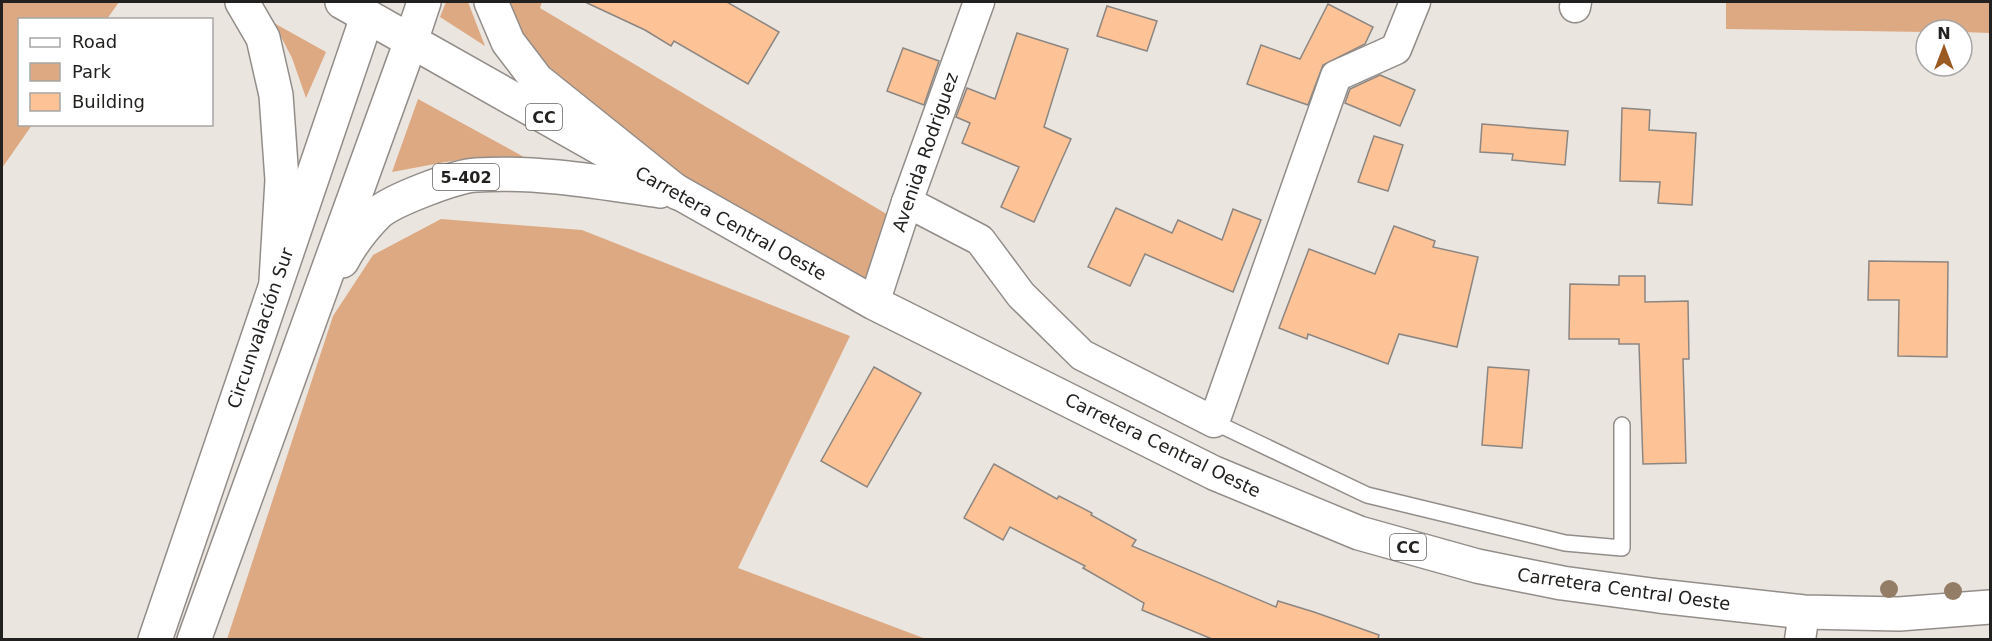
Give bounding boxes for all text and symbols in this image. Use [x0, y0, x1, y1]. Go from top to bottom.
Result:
legend [18, 18, 213, 126]
north arrow [1914, 18, 1974, 78]
text: N [1937, 24, 1951, 43]
text: Road [72, 31, 117, 52]
text: Park [72, 61, 111, 82]
street label: Avenida Rodriguez [888, 69, 962, 235]
text: Building [72, 91, 145, 112]
road number: CC [526, 104, 562, 130]
street label: Carretera Central Oeste [632, 162, 830, 284]
road number: 5-402 [433, 164, 499, 190]
street label: Circunvalación Sur [223, 244, 298, 411]
street label: Carretera Central Oeste [1062, 388, 1264, 502]
road number: CC [1390, 534, 1426, 560]
street label: Carretera Central Oeste [1516, 564, 1732, 614]

